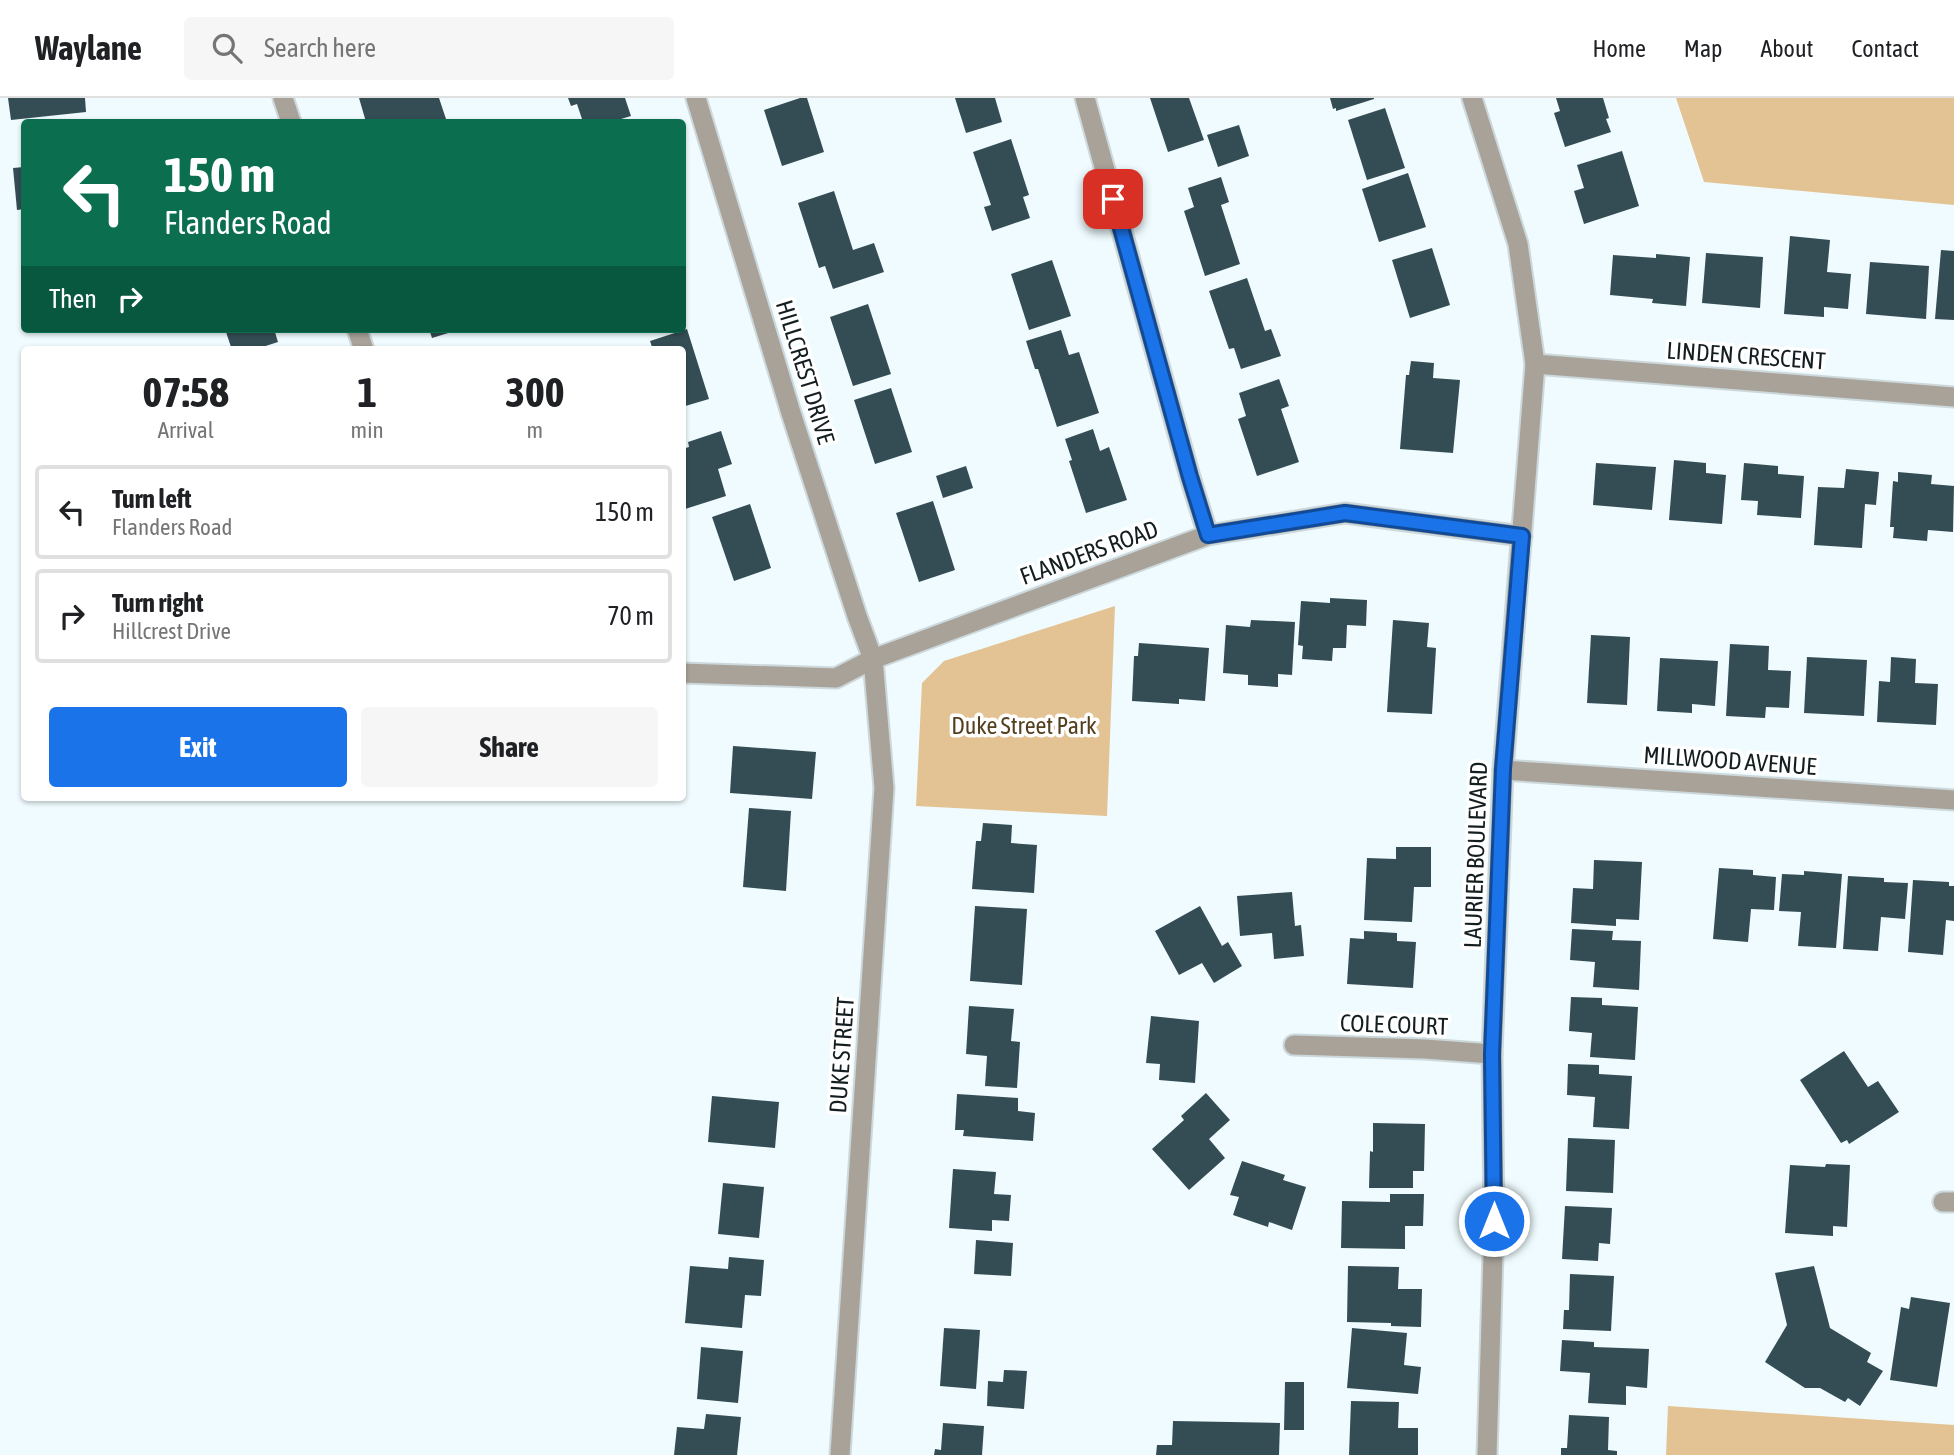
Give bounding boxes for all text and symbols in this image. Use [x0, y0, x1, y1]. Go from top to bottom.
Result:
search box [184, 17, 674, 80]
text: Waylane [35, 29, 142, 67]
icon: search [208, 29, 246, 67]
text: Search here [264, 33, 376, 63]
text: Home [1592, 35, 1646, 62]
text: Map [1684, 35, 1722, 62]
text: About [1760, 35, 1813, 62]
text: Contact [1851, 35, 1919, 62]
text: 150 m [164, 146, 275, 202]
icon: left [49, 147, 140, 238]
pin [1083, 169, 1143, 229]
icon: arrive [1094, 180, 1132, 218]
text: Flanders Road [164, 204, 332, 241]
icon: right [111, 280, 149, 318]
text: Then [49, 284, 97, 314]
street label: HILLCREST DRIVE [771, 297, 840, 447]
street label: LINDEN CRESCENT [1666, 336, 1827, 375]
text: 07:58 [143, 368, 229, 416]
text: 1 [357, 368, 377, 416]
text: 300 [505, 368, 564, 416]
text: Arrival [158, 417, 214, 443]
text: min [351, 417, 384, 443]
text: m [527, 417, 543, 443]
text: Turn left [112, 484, 192, 514]
icon: left [53, 493, 91, 531]
text: 150 m [595, 497, 654, 527]
text: Flanders Road [112, 514, 233, 540]
street label: FLANDERS ROAD [1016, 515, 1162, 590]
text: Turn right [112, 588, 203, 618]
icon: right [53, 597, 91, 635]
text: 70 m [607, 601, 654, 631]
text: Hillcrest Drive [112, 618, 231, 644]
button: Exit [49, 707, 347, 787]
button: Share [361, 707, 658, 787]
park label: Duke Street Park [951, 712, 1097, 739]
street label: MILLWOOD AVENUE [1643, 741, 1817, 780]
street label: LAURIER BOULEVARD [1459, 761, 1492, 949]
street label: DUKE STREET [824, 995, 859, 1114]
street label: COLE COURT [1339, 1009, 1449, 1040]
position arrow [1457, 1184, 1531, 1258]

